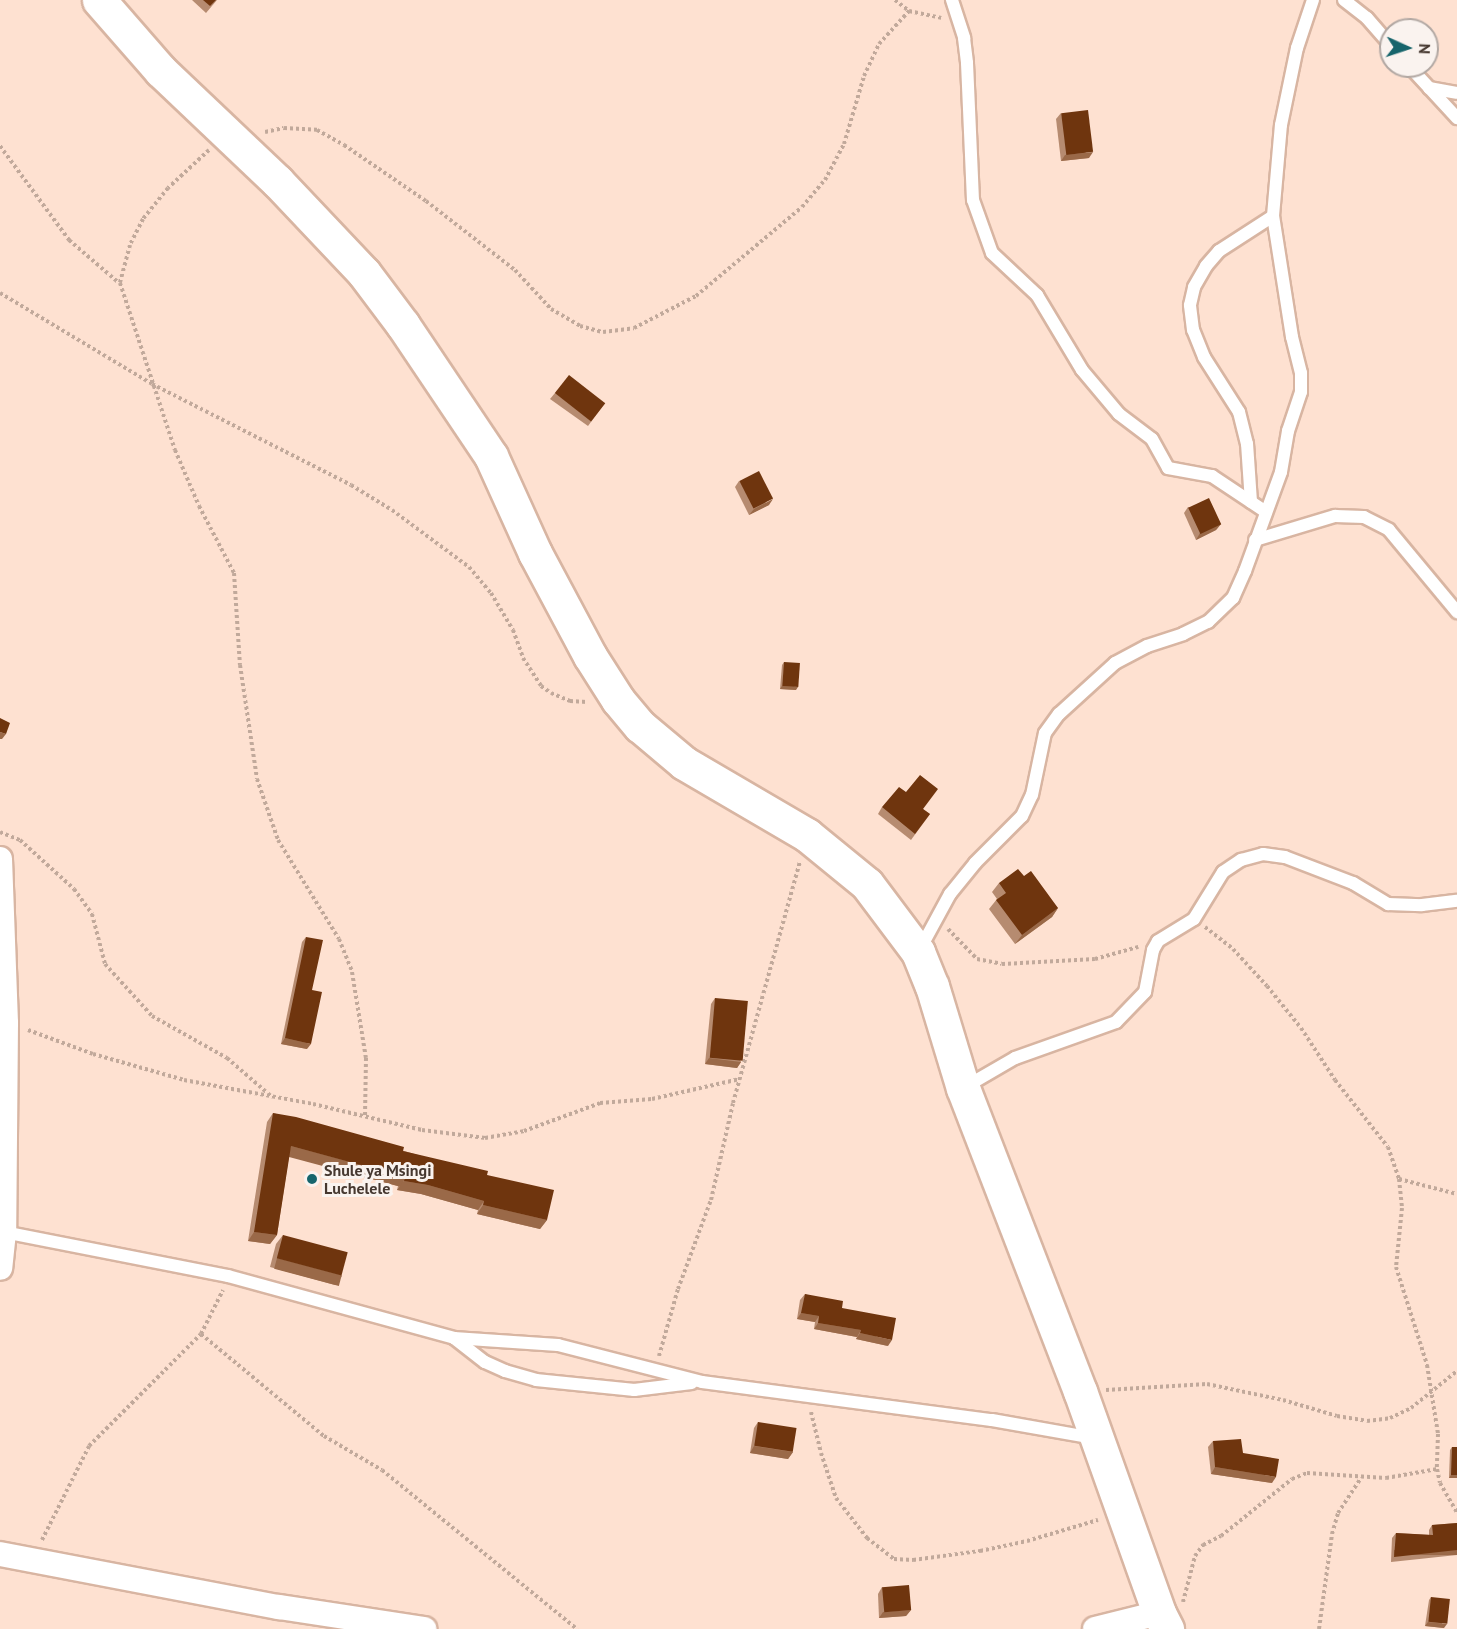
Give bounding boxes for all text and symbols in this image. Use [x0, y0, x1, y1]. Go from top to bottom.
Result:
north arrow [1379, 18, 1439, 78]
text: N [1415, 43, 1435, 55]
place label: Shule ya Msingi Luchelele [324, 1160, 432, 1198]
marker: Shule ya Msingi Luchelele [305, 1172, 319, 1186]

